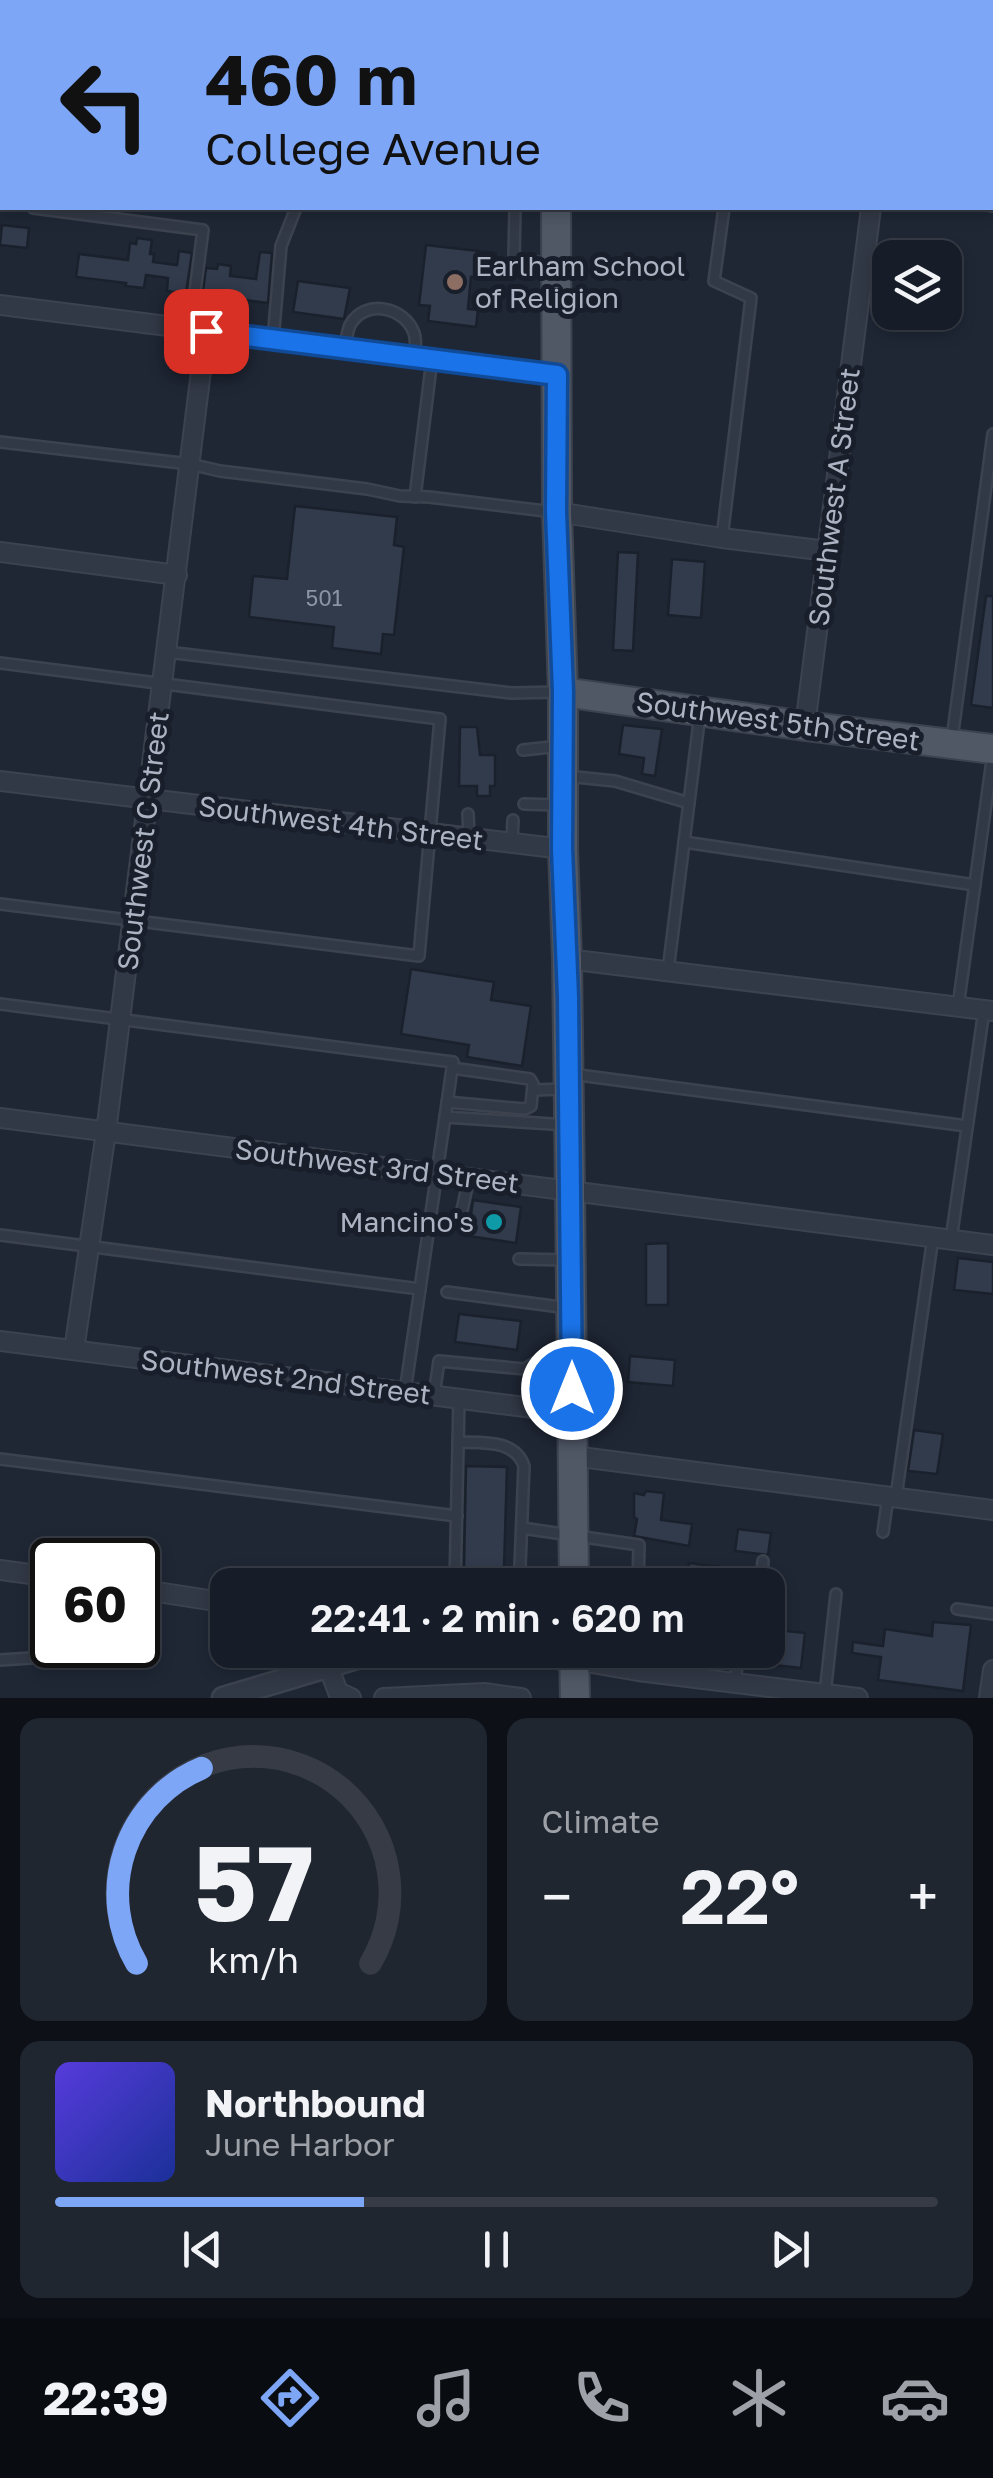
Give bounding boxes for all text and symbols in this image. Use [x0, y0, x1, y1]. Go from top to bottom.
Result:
text: 460 m [205, 36, 417, 120]
icon: left [40, 40, 170, 170]
text: College Avenue [205, 121, 541, 175]
map controls [872, 240, 962, 330]
button: layers [872, 240, 962, 330]
place label: Earlham School of Religion [475, 249, 685, 314]
marker: Earlham School of Religion [444, 271, 466, 293]
pin [164, 289, 249, 374]
icon: arrive [179, 304, 234, 359]
street label: Southwest A Street [801, 366, 866, 628]
house number: 501 [305, 584, 343, 611]
street label: Southwest 5th Street [634, 684, 922, 757]
street label: Southwest C Street [110, 710, 175, 972]
street label: Southwest 4th Street [197, 789, 485, 856]
street label: Southwest 3rd Street [233, 1132, 521, 1199]
place label: Mancino's [339, 1205, 474, 1238]
marker: Mancino's [483, 1211, 505, 1233]
position arrow [520, 1337, 624, 1441]
street label: Southwest 2nd Street [139, 1342, 433, 1411]
speed limit sign: 60 [30, 1538, 160, 1668]
text: 22:41 · 2 min · 620 m [310, 1595, 685, 1640]
text: Climate [542, 1802, 660, 1840]
text: 57 [193, 1819, 313, 1944]
text: 22° [680, 1850, 799, 1941]
text: − [542, 1863, 572, 1929]
text: + [908, 1863, 938, 1929]
text: km/h [208, 1938, 299, 1981]
text: Northbound [205, 2080, 426, 2125]
text: June Harbor [205, 2125, 395, 2163]
icon: previous [175, 2222, 230, 2277]
icon: pause [469, 2222, 524, 2277]
icon: next [763, 2222, 818, 2277]
icon: directions [255, 2363, 325, 2433]
icon: music [411, 2363, 481, 2433]
icon: phone [567, 2363, 637, 2433]
icon: climate [724, 2363, 794, 2433]
icon: car [880, 2363, 950, 2433]
text: 22:39 [43, 2371, 168, 2425]

